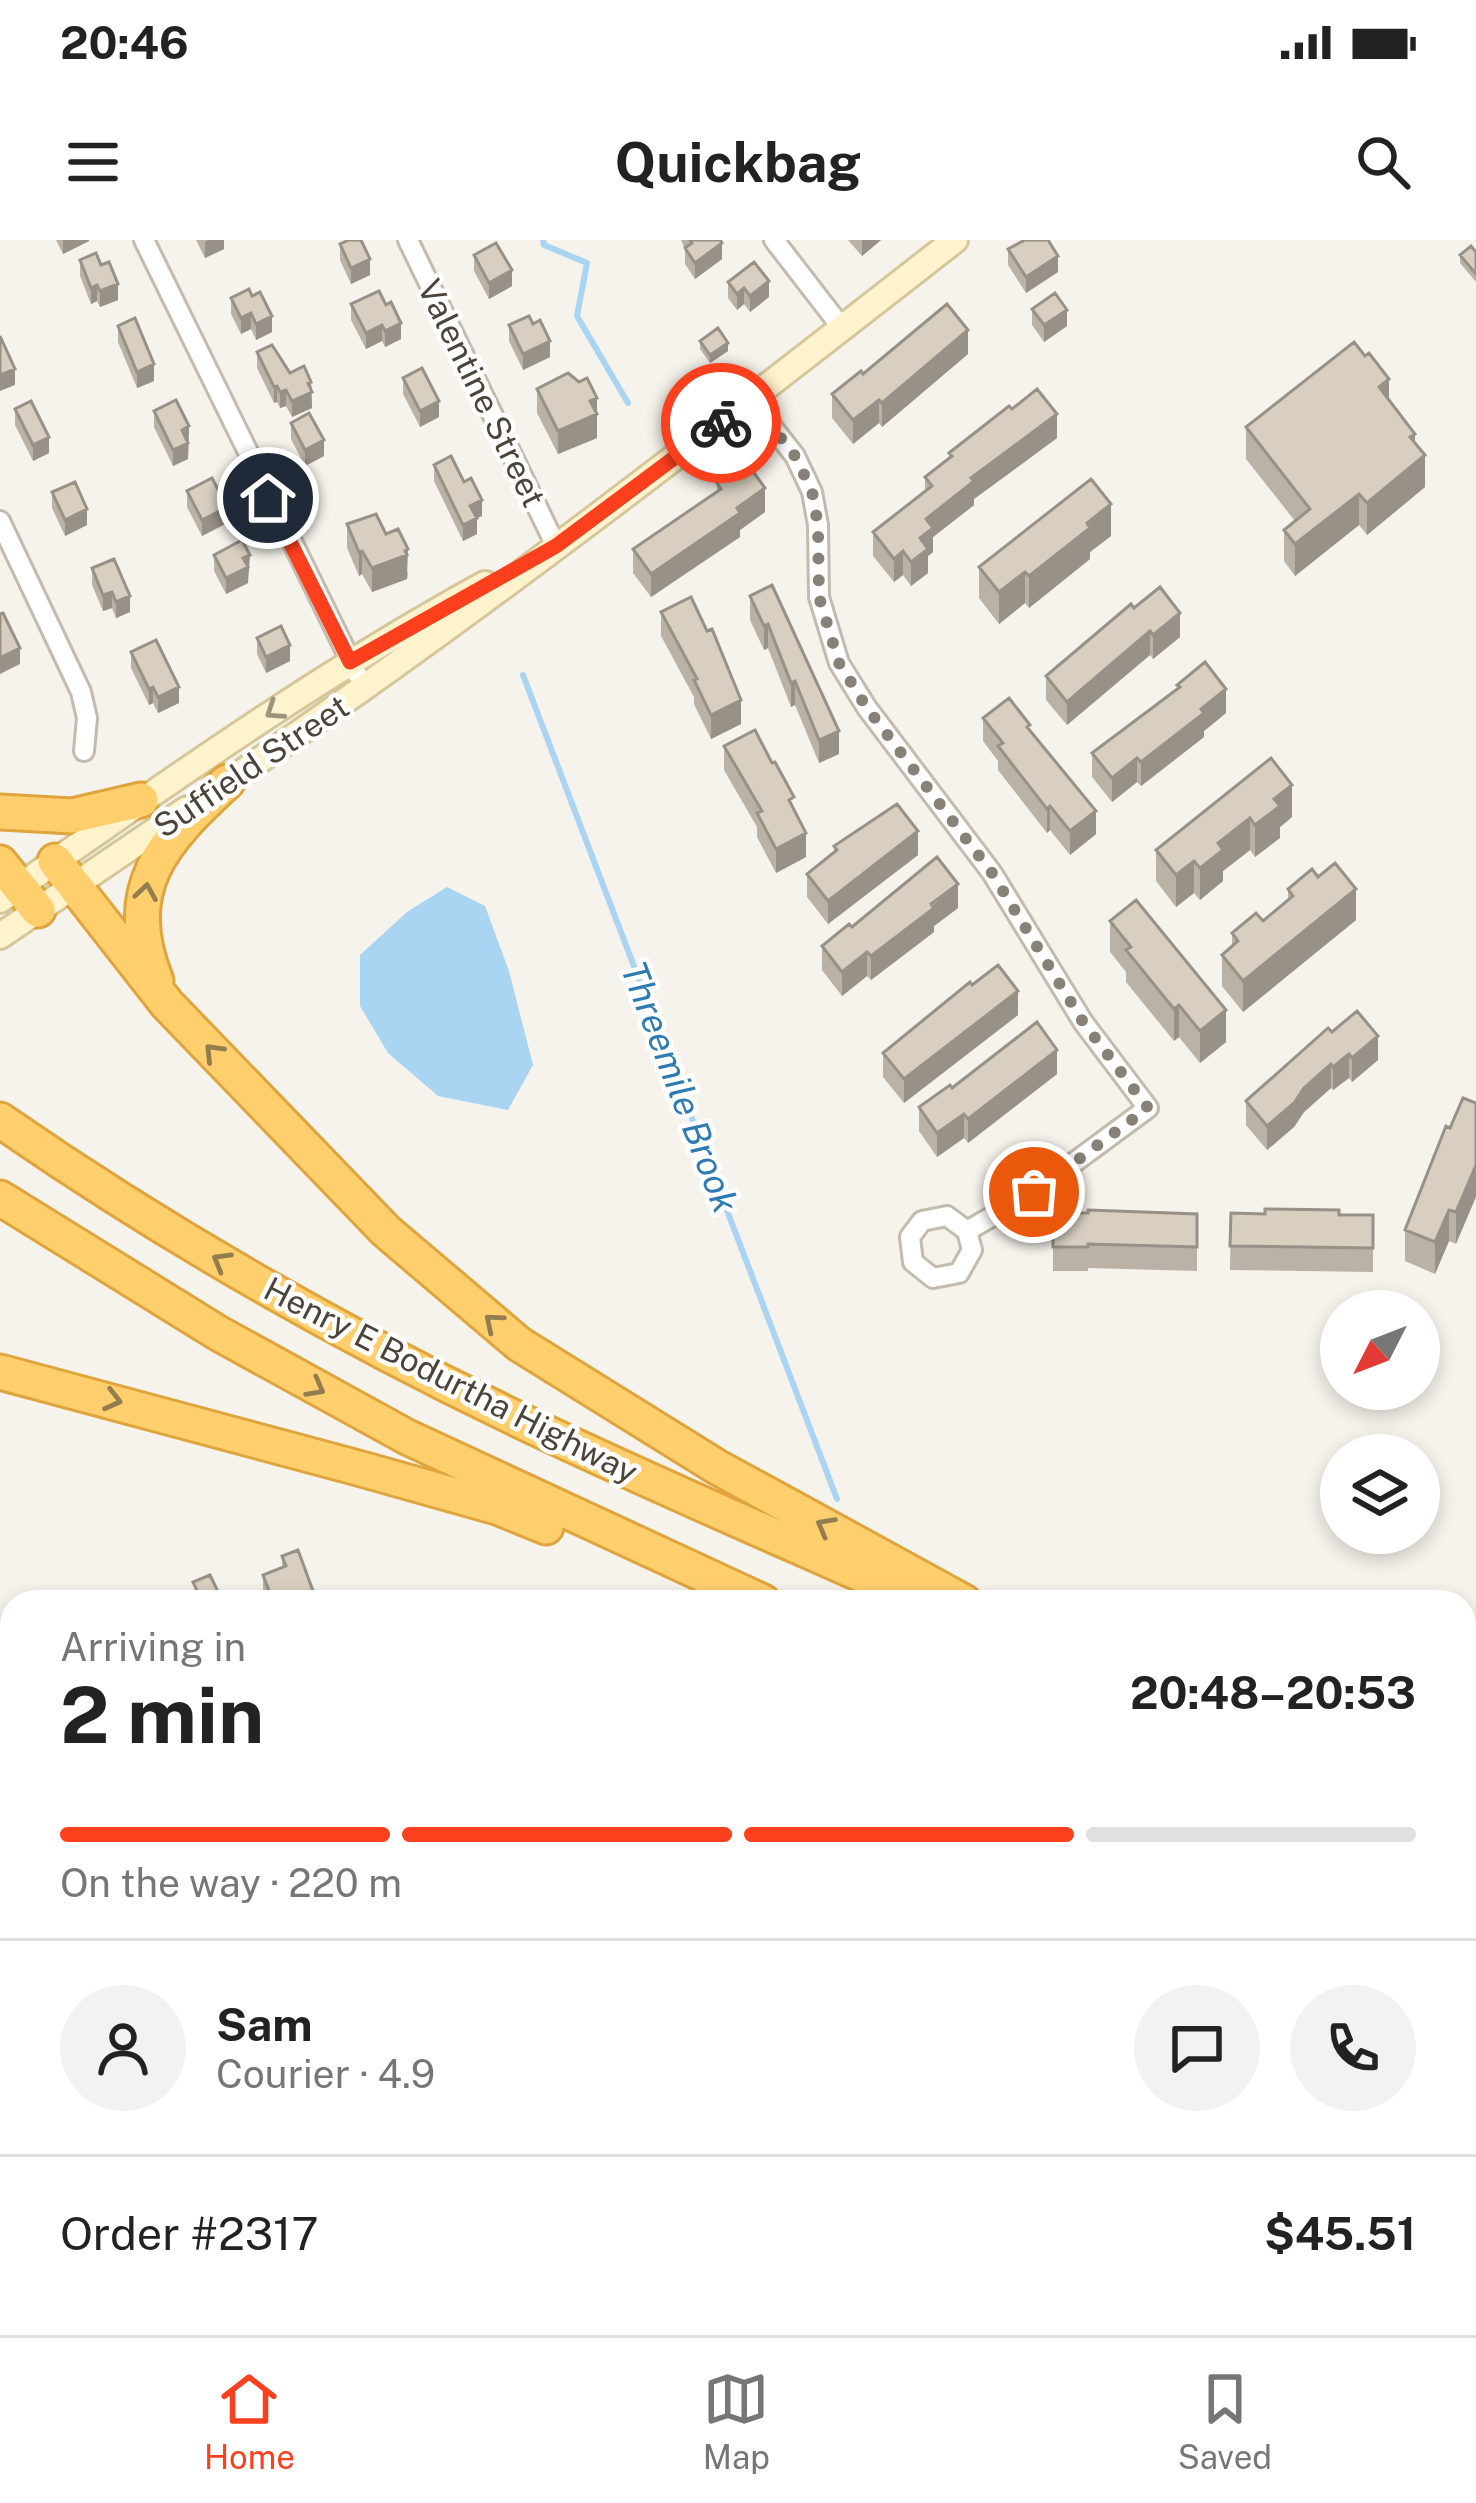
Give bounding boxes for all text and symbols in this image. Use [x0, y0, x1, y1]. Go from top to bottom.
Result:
text: 20:46 [60, 16, 189, 69]
icon: menu [60, 129, 126, 195]
icon: search [1350, 129, 1416, 195]
text: Quickbag [615, 131, 861, 194]
street label: Valentine Street [410, 273, 554, 513]
courier [661, 363, 781, 483]
icon: bike [688, 390, 754, 456]
pin [217, 447, 319, 549]
icon: home [235, 465, 301, 531]
street label: Suffield Street [146, 687, 356, 845]
one-way arrow [265, 696, 287, 718]
one-way arrow [133, 882, 158, 902]
water label: Threemile Brook [613, 956, 747, 1219]
one-way arrow [205, 1044, 227, 1066]
pin [983, 1141, 1085, 1243]
icon: bag [1001, 1159, 1067, 1225]
one-way arrow [212, 1252, 233, 1275]
street label: Henry E Bodurtha Highway [258, 1269, 644, 1491]
north arrow [1320, 1290, 1440, 1410]
map controls [1320, 1290, 1440, 1554]
one-way arrow [485, 1315, 507, 1337]
one-way arrow [303, 1374, 325, 1397]
one-way arrow [103, 1386, 123, 1411]
button: layers [1320, 1434, 1440, 1554]
one-way arrow [816, 1517, 837, 1540]
text: Arriving in [60, 1624, 246, 1670]
text: 20:48–20:53 [1130, 1666, 1416, 1719]
text: 2 min [60, 1669, 264, 1761]
text: On the way · 220 m [60, 1860, 402, 1906]
button: person [60, 1985, 186, 2111]
button: chat [1134, 1985, 1260, 2111]
button: phone [1290, 1985, 1416, 2111]
text: Sam [216, 1998, 313, 2051]
text: Courier · 4.9 [216, 2051, 435, 2097]
text: Order #2317 [60, 2207, 318, 2260]
text: $45.51 [1264, 2207, 1416, 2260]
tab: Home [204, 2366, 295, 2476]
tab: Map [703, 2366, 770, 2476]
tab: Saved [1178, 2366, 1272, 2476]

